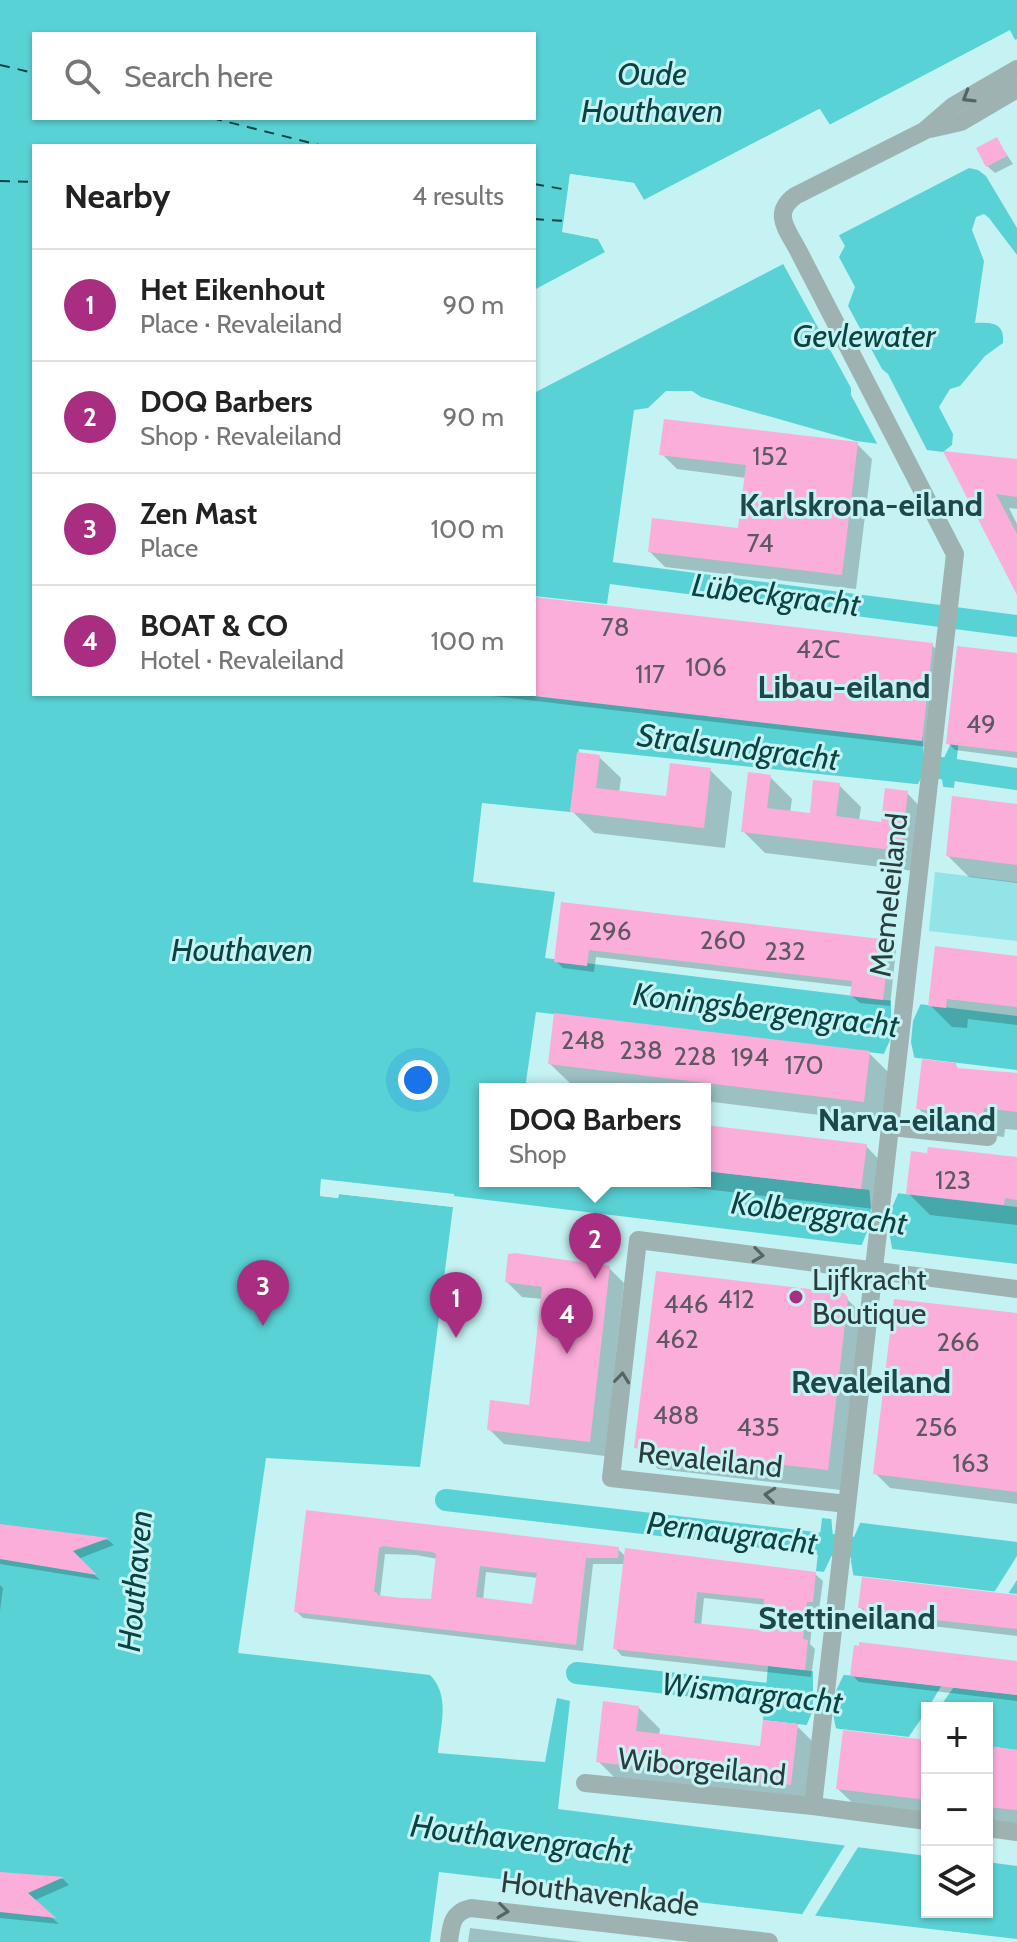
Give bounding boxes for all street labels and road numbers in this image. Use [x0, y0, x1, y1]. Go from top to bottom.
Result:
street label: Memeleiland [862, 811, 916, 979]
street label: Revaleiland [636, 1434, 784, 1485]
street label: Wiborgeiland [616, 1739, 788, 1794]
street label: Houthavenkade [499, 1863, 701, 1924]

